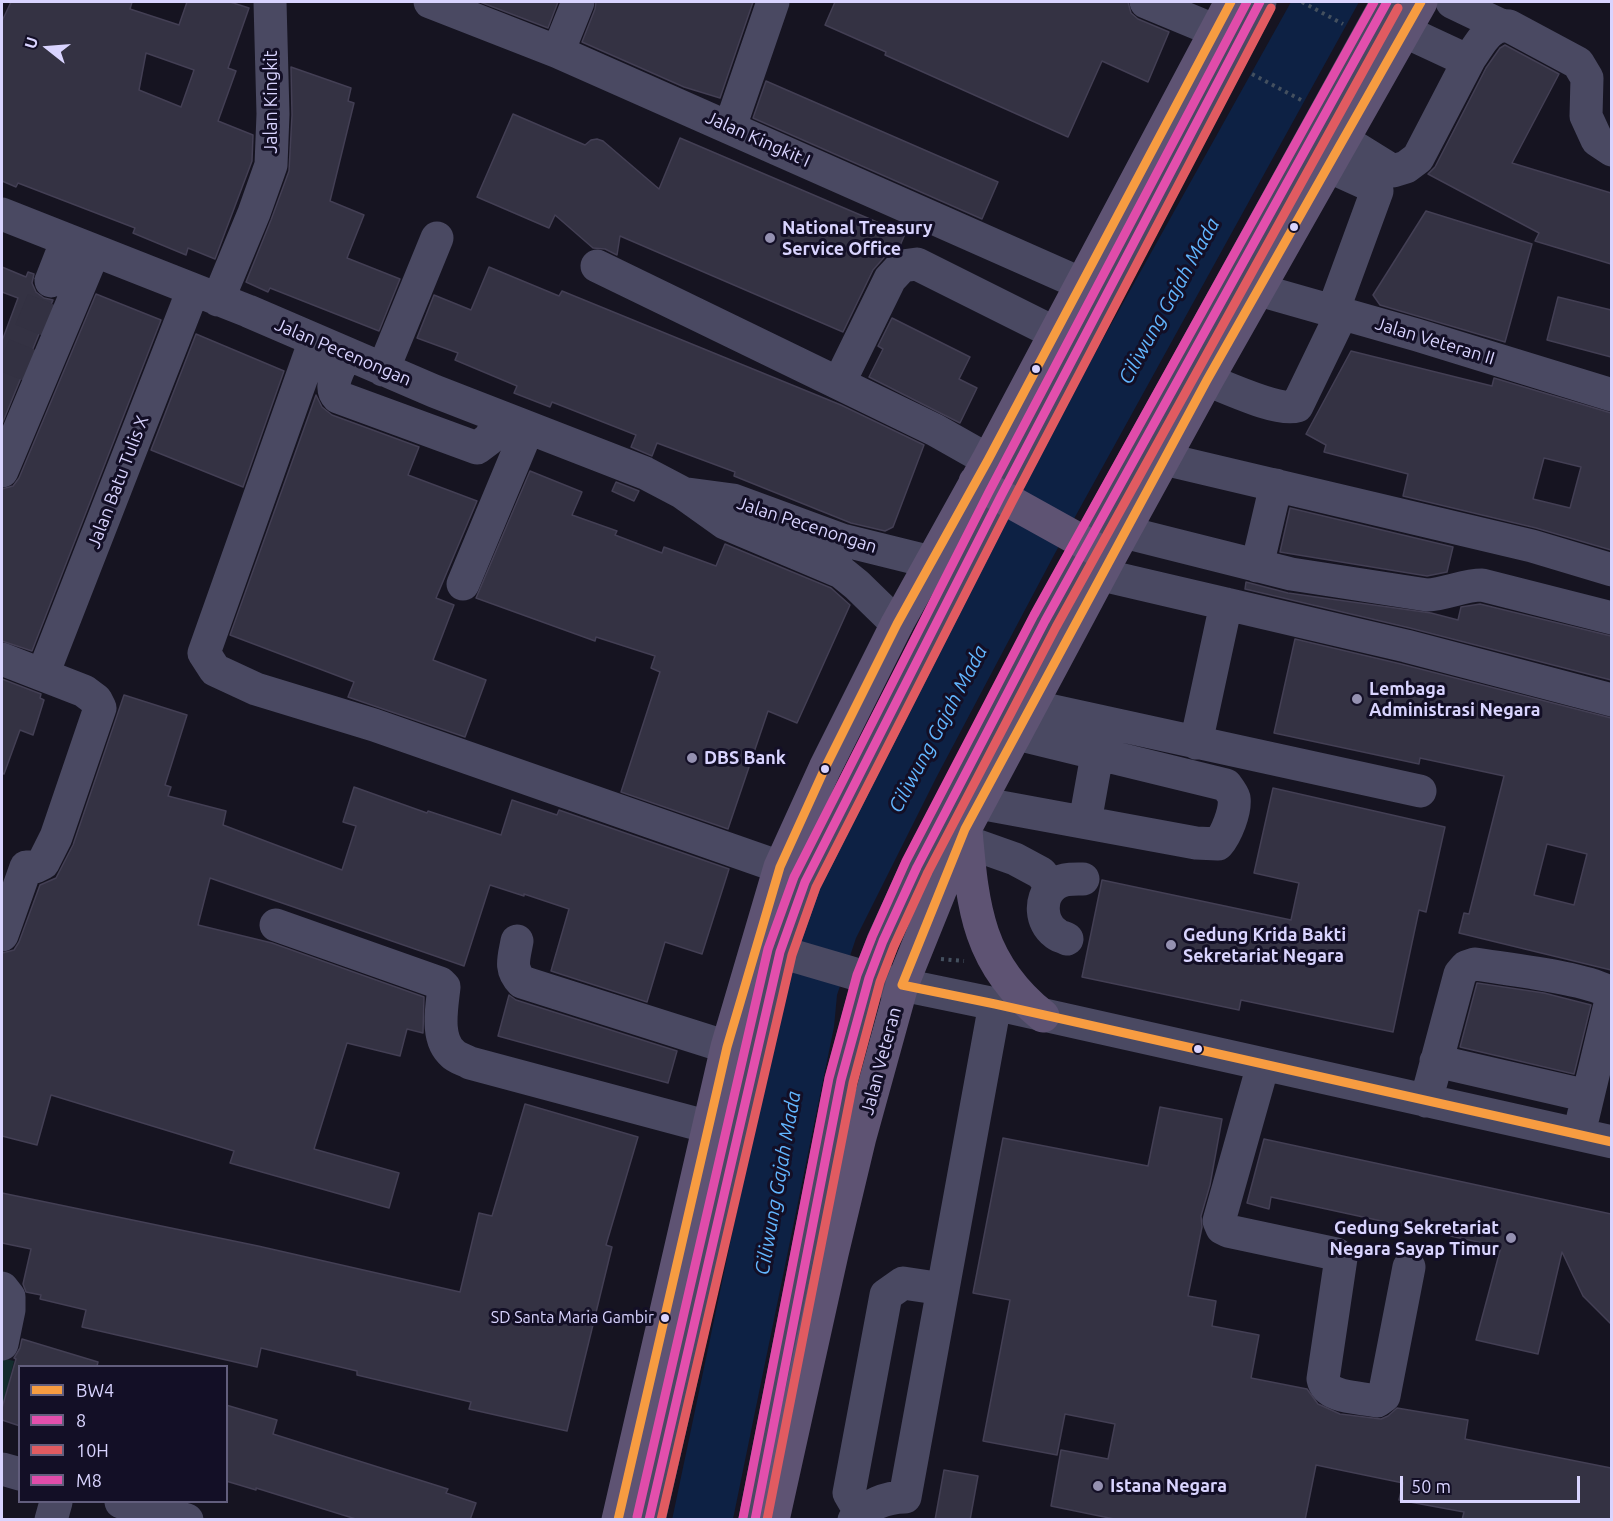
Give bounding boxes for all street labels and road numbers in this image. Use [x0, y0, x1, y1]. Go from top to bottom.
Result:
street label: Jalan Kingkit [260, 50, 282, 154]
street label: Jalan Kingkit I [702, 106, 814, 172]
street label: Jalan Veteran II [1373, 313, 1497, 369]
street label: Jalan Pecenongan [272, 314, 414, 390]
street label: Jalan Batu Tulis X [83, 413, 153, 551]
street label: Jalan Pecenongan [734, 492, 880, 558]
street label: Jalan Veteran [856, 1005, 906, 1117]

